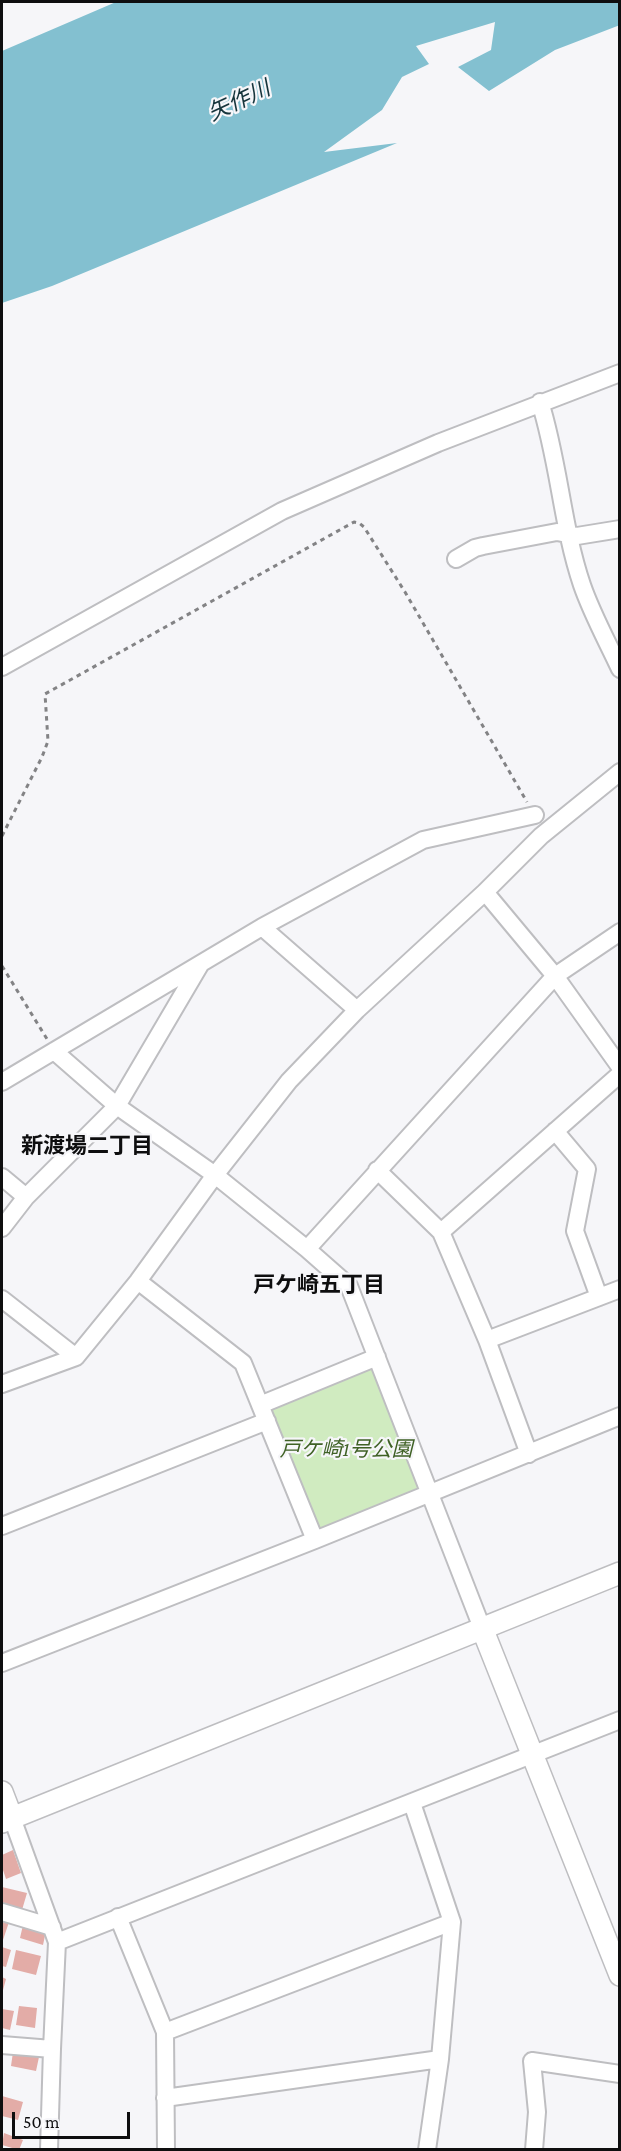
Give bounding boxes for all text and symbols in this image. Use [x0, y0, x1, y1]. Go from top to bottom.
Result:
water label: 矢作川 [204, 75, 274, 127]
district label: 新渡場二丁目 [21, 1133, 153, 1159]
district label: 戸ケ崎五丁目 [253, 1272, 385, 1298]
park label: 戸ケ崎1号公園 [280, 1437, 412, 1463]
scale bar [15, 2100, 134, 2138]
text: 50 m [23, 2112, 60, 2132]

